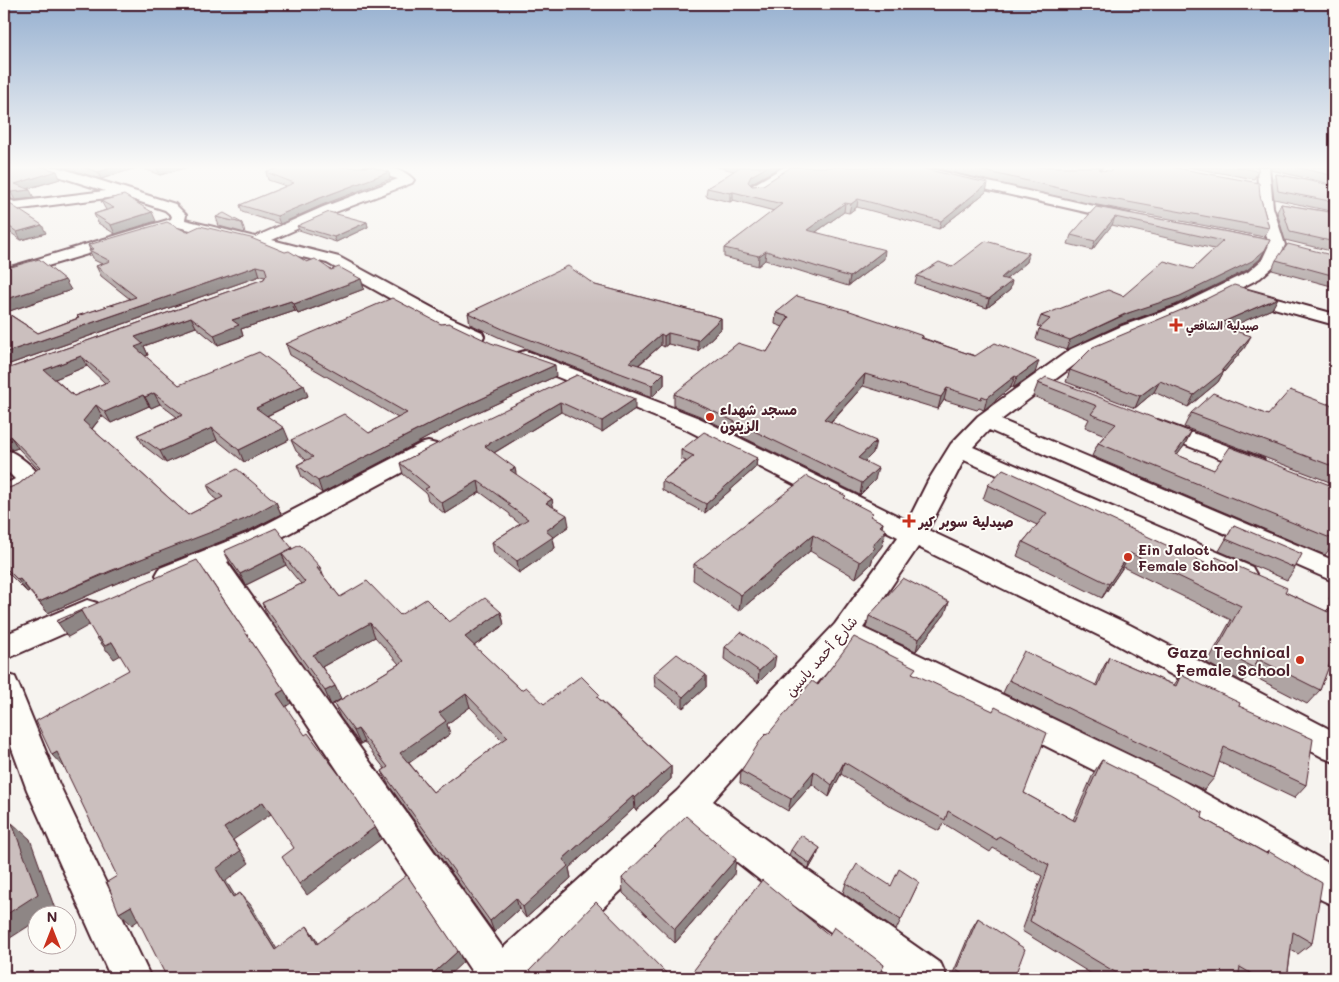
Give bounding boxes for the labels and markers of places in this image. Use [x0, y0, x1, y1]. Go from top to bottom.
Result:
place label: صيدلية الشافعي [1186, 318, 1259, 336]
marker: صيدلية الشافعي [1170, 319, 1182, 331]
place label: مسجد شهداء الزيتون [720, 400, 797, 436]
marker: مسجد شهداء الزيتون [704, 411, 716, 423]
place label: صيدلية سوبر كير [917, 512, 1014, 532]
marker: صيدلية سوبر كير [903, 515, 915, 527]
place label: Ein Jaloot Female School [1138, 540, 1238, 575]
marker: Ein Jaloot Female School [1122, 551, 1134, 563]
place label: Gaza Technical Female School [1167, 641, 1290, 680]
marker: Gaza Technical Female School [1294, 654, 1306, 666]

